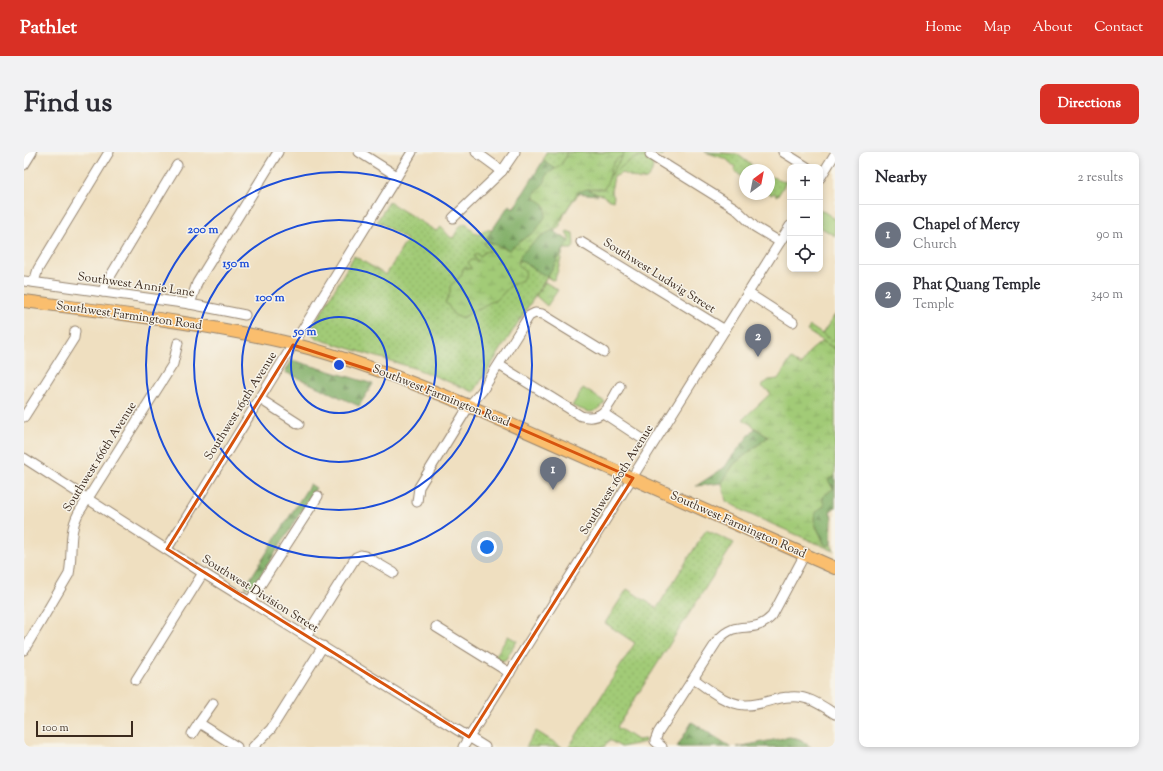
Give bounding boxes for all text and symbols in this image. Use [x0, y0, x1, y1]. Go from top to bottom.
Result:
text: Pathlet [20, 15, 77, 42]
text: Home [925, 18, 962, 38]
text: Map [984, 18, 1011, 38]
text: About [1033, 18, 1072, 38]
text: Contact [1094, 18, 1143, 38]
text: Find us [24, 84, 112, 124]
button: Directions [1040, 84, 1139, 124]
north arrow [739, 164, 775, 200]
map controls [787, 164, 823, 272]
button: + [787, 164, 823, 200]
text: Nearby [875, 166, 927, 190]
text: 2 results [1078, 169, 1123, 187]
button: − [787, 200, 823, 236]
text: Chapel of Mercy [913, 215, 1020, 236]
text: 200 m [188, 221, 218, 239]
text: 1 [886, 226, 890, 244]
text: 90 m [1096, 226, 1123, 244]
street label: Southwest Ludwig Street [599, 234, 719, 318]
button: locate [787, 236, 823, 272]
text: Church [913, 236, 957, 254]
text: 150 m [221, 255, 250, 273]
street label: Southwest Annie Lane [76, 268, 196, 302]
text: Phat Quang Temple [913, 275, 1040, 296]
text: 2 [885, 286, 891, 304]
text: 340 m [1091, 286, 1123, 304]
text: 100 m [254, 289, 285, 307]
text: Temple [913, 296, 954, 314]
street label: Southwest Farmington Road [55, 297, 203, 335]
text: 50 m [293, 323, 317, 341]
pin: 2 [745, 324, 771, 357]
street label: Southwest 165th Avenue [200, 348, 282, 464]
centre of rings [332, 358, 346, 372]
street label: Southwest Farmington Road [369, 360, 513, 432]
street label: Southwest 166th Avenue [59, 398, 141, 516]
street label: Southwest 160th Avenue [576, 421, 659, 539]
pin: 1 [540, 457, 566, 490]
street label: Southwest Farmington Road [667, 487, 809, 563]
your location [477, 537, 497, 557]
street label: Southwest Division Street [198, 551, 322, 637]
scale bar [36, 719, 133, 738]
text: 100 m [42, 720, 69, 736]

